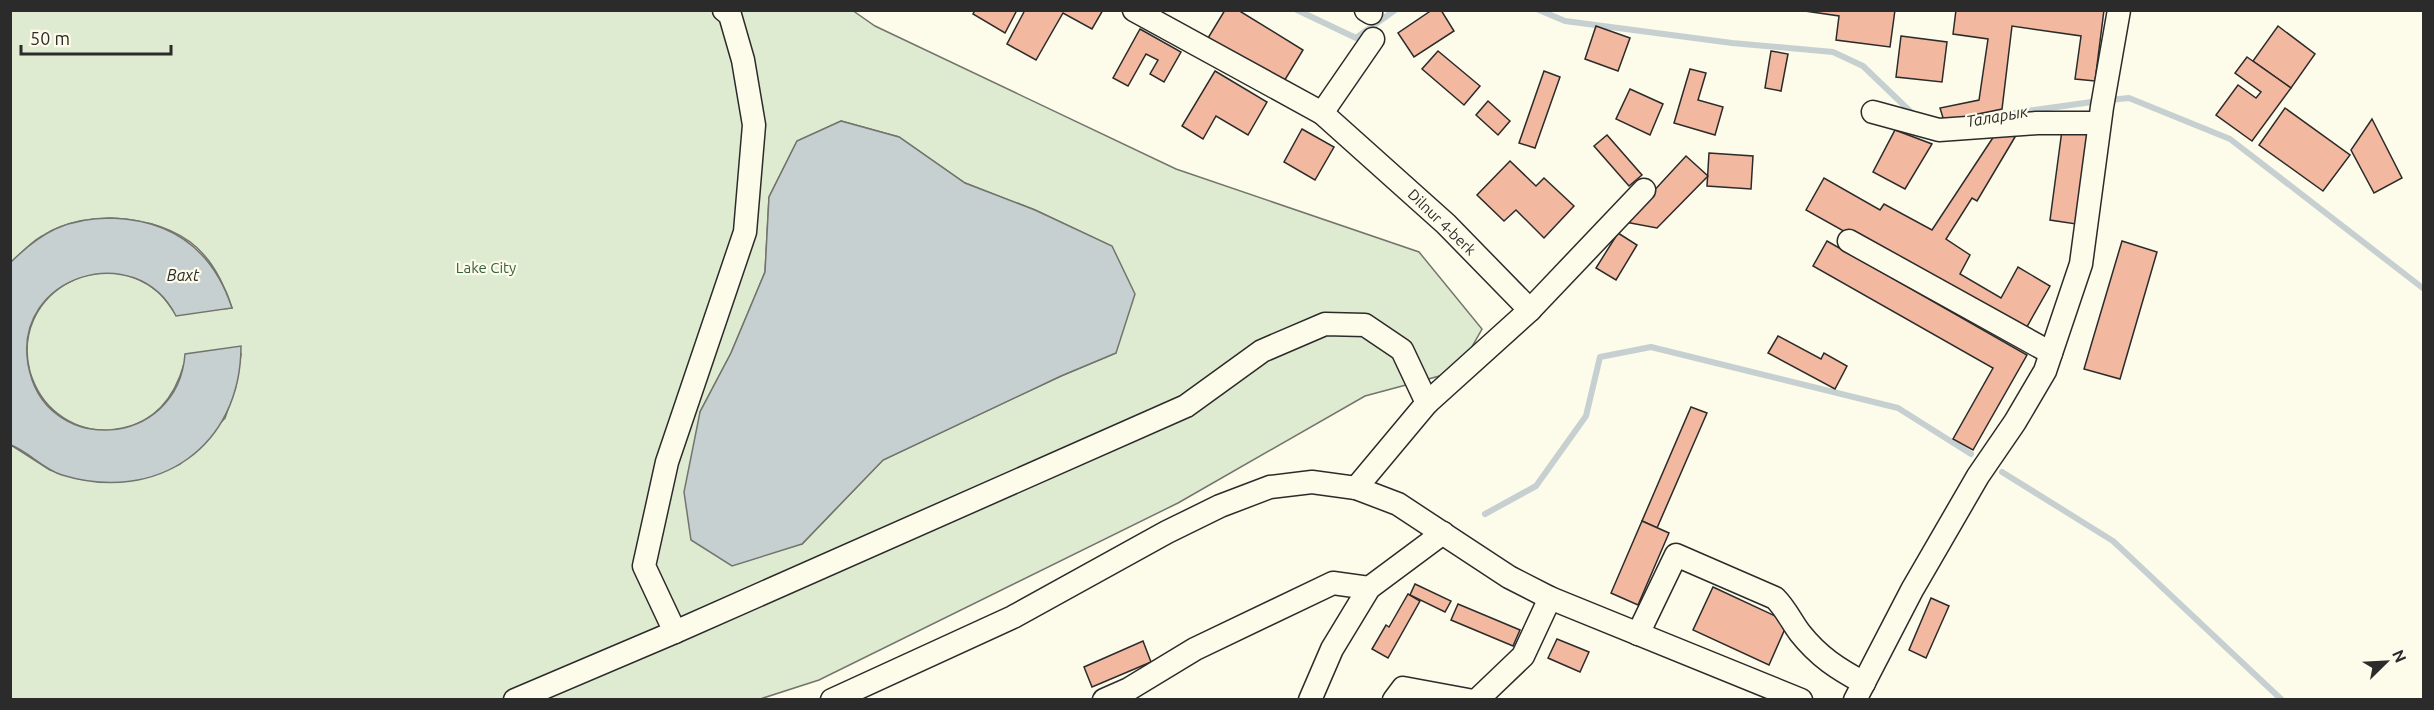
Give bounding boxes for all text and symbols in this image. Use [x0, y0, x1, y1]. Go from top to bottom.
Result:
scale bar [21, 18, 171, 56]
text: 50 m [30, 28, 70, 48]
water label: Таларык [1965, 102, 2030, 130]
street label: Dilnur 4-berk [1405, 185, 1480, 259]
park label: Lake City [456, 259, 516, 276]
water label: Baхt [167, 266, 200, 284]
north arrow [2356, 632, 2416, 692]
text: N [2389, 647, 2410, 665]

